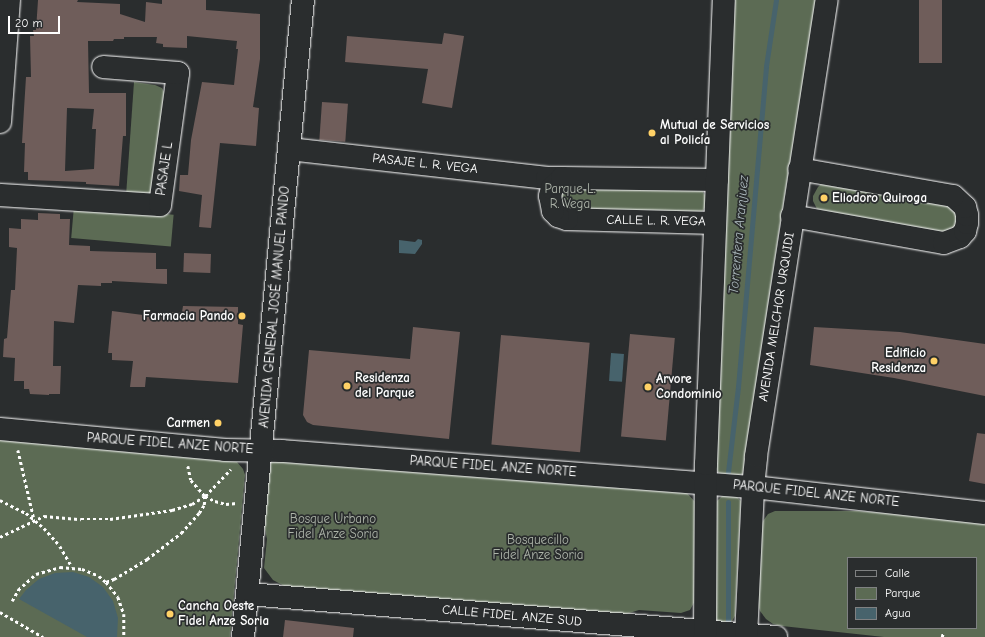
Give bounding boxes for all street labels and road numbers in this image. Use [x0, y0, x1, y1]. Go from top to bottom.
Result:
street label: PASAJE L [154, 141, 176, 197]
street label: PASAJE L. R. VEGA [372, 151, 478, 177]
street label: AVENIDA GENERAL JOSÉ MANUEL PANDO [257, 185, 293, 429]
street label: CALLE L. R. VEGA [606, 212, 706, 230]
street label: AVENIDA MELCHOR URQUIDI [756, 231, 798, 403]
street label: PARQUE FIDEL ANZE NORTE [86, 430, 254, 458]
street label: PARQUE FIDEL ANZE NORTE [409, 453, 577, 481]
street label: PARQUE FIDEL ANZE NORTE [732, 478, 900, 510]
street label: CALLE FIDEL ANZE SUD [441, 602, 583, 630]

